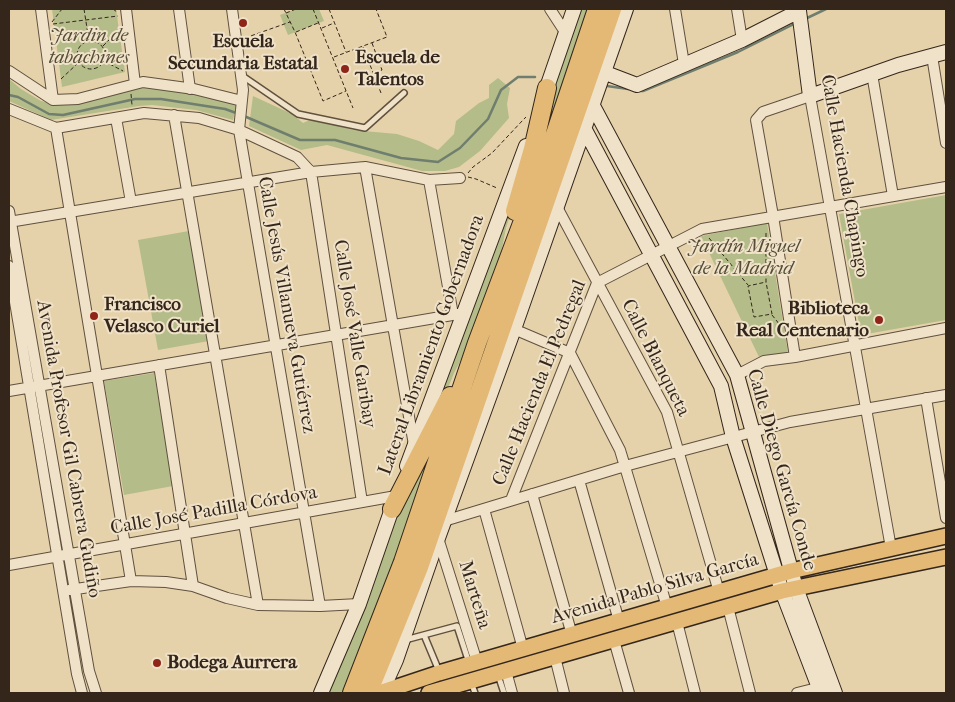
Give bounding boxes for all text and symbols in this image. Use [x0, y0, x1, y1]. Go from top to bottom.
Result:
marker: Escuela Secundaria Estatal [237, 17, 249, 29]
park label: Jardin de tabachines [49, 25, 129, 69]
place label: Escuela Secundaria Estatal [168, 31, 318, 75]
place label: Escuela de Talentos [355, 47, 440, 91]
marker: Escuela de Talentos [339, 63, 351, 75]
street label: Calle Hacienda Chapingo [815, 73, 873, 279]
street label: Calle Jesús Villanueva Gutiérrez [252, 175, 320, 435]
street label: Lateral Libramiento Gobernadora [374, 212, 490, 478]
park label: Jardín Miguel de la Madrid [686, 236, 800, 280]
street label: Calle José Valle Garibay [328, 238, 380, 430]
street label: Calle Hacienda El Pedregal [488, 277, 592, 489]
place label: Francisco Velasco Curiel [104, 294, 219, 338]
street label: Calle Blanqueta [616, 296, 694, 420]
street label: Avenida Profesor Gil Cabrera Gudiño [31, 298, 105, 600]
place label: Biblioteca Real Centenario [736, 298, 869, 342]
marker: Francisco Velasco Curiel [88, 310, 100, 322]
marker: Biblioteca Real Centenario [873, 314, 885, 326]
street label: Calle Diego García Conde [741, 367, 821, 573]
street label: Calle José Padilla Córdova [109, 482, 319, 540]
street label: Avenida Pablo Silva García [549, 548, 761, 630]
street label: Marteña [453, 558, 495, 632]
place label: Bodega Aurrera [167, 652, 297, 674]
marker: Bodega Aurrera [151, 657, 163, 669]

